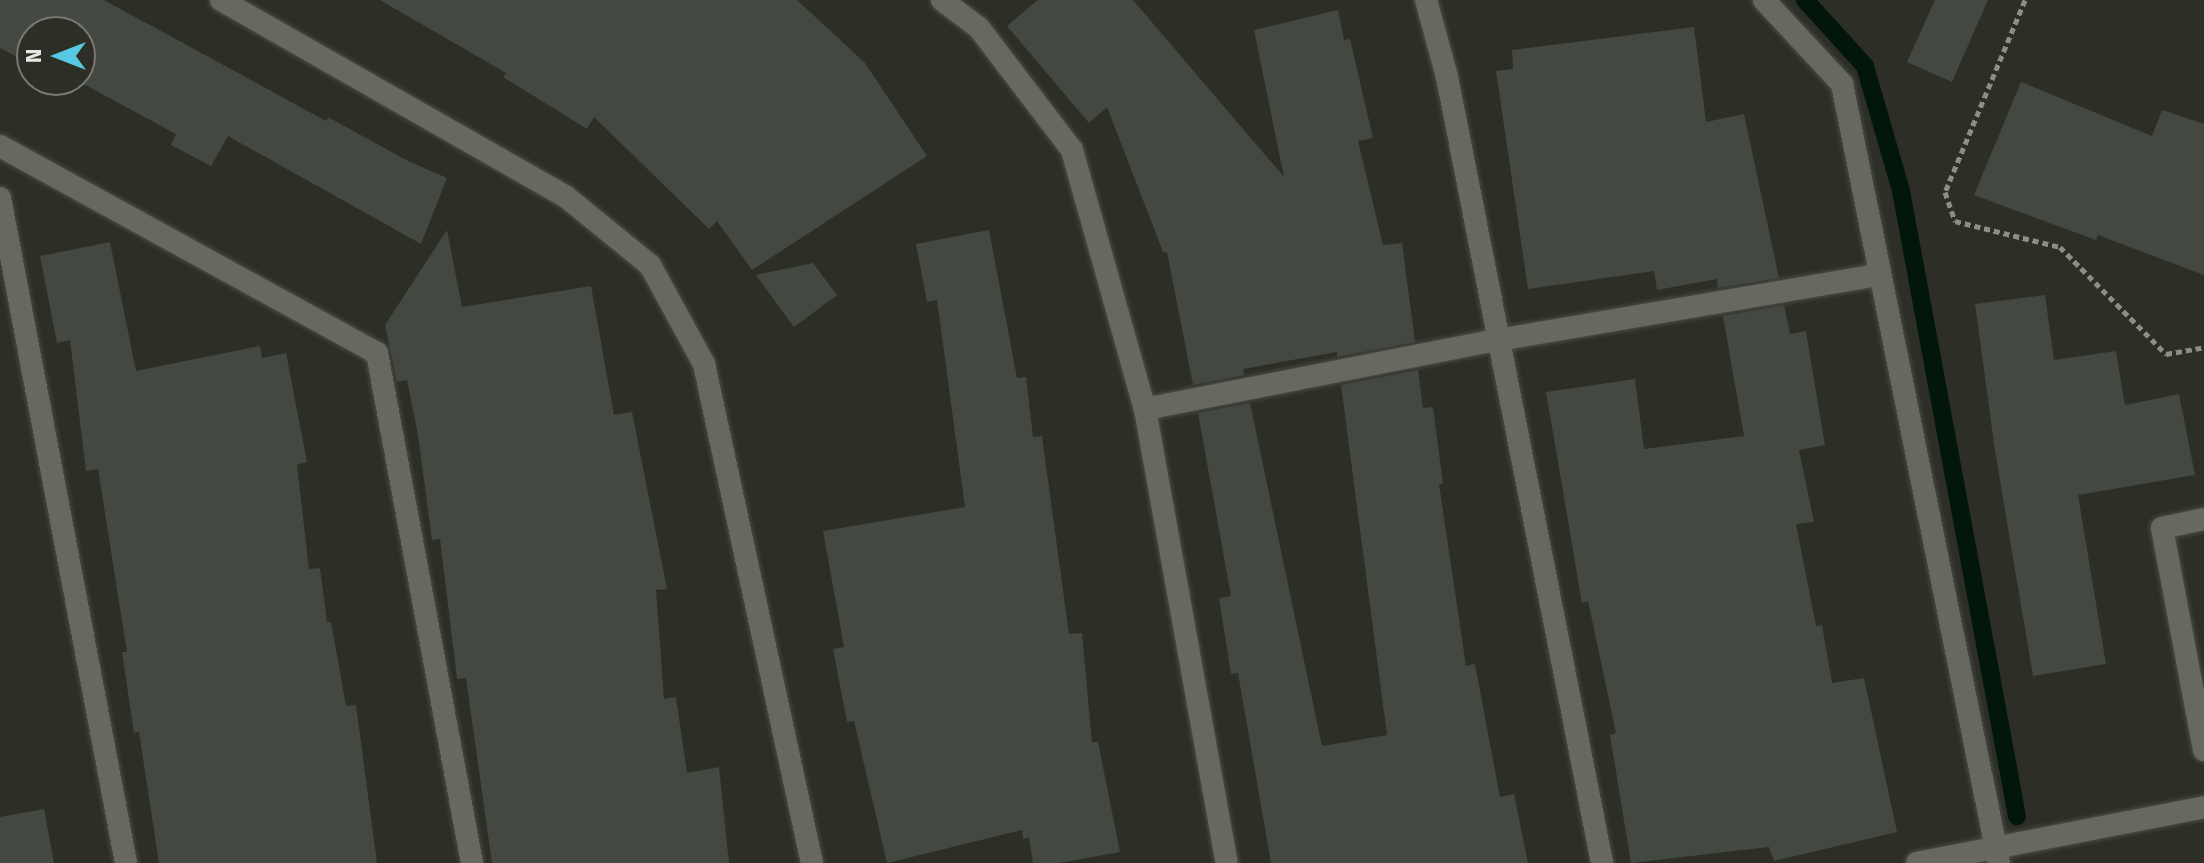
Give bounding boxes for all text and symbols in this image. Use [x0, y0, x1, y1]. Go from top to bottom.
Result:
north arrow [16, 16, 96, 96]
text: N [20, 49, 47, 63]

